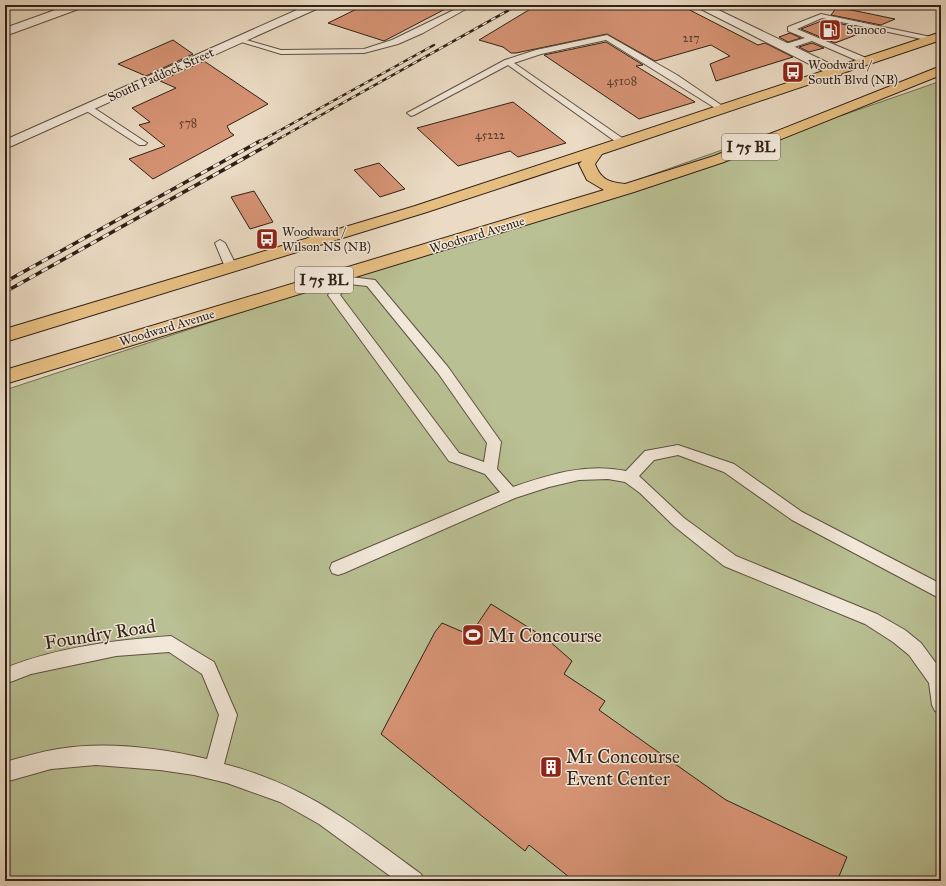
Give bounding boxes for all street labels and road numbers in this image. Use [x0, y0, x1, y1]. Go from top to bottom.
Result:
street label: South Paddock Street [105, 44, 217, 106]
road number: I 75 BL [722, 134, 780, 160]
street label: Woodward Avenue [427, 213, 527, 257]
road number: I 75 BL [295, 267, 353, 293]
street label: Woodward Avenue [117, 306, 217, 350]
street label: Foundry Road [43, 614, 158, 654]

